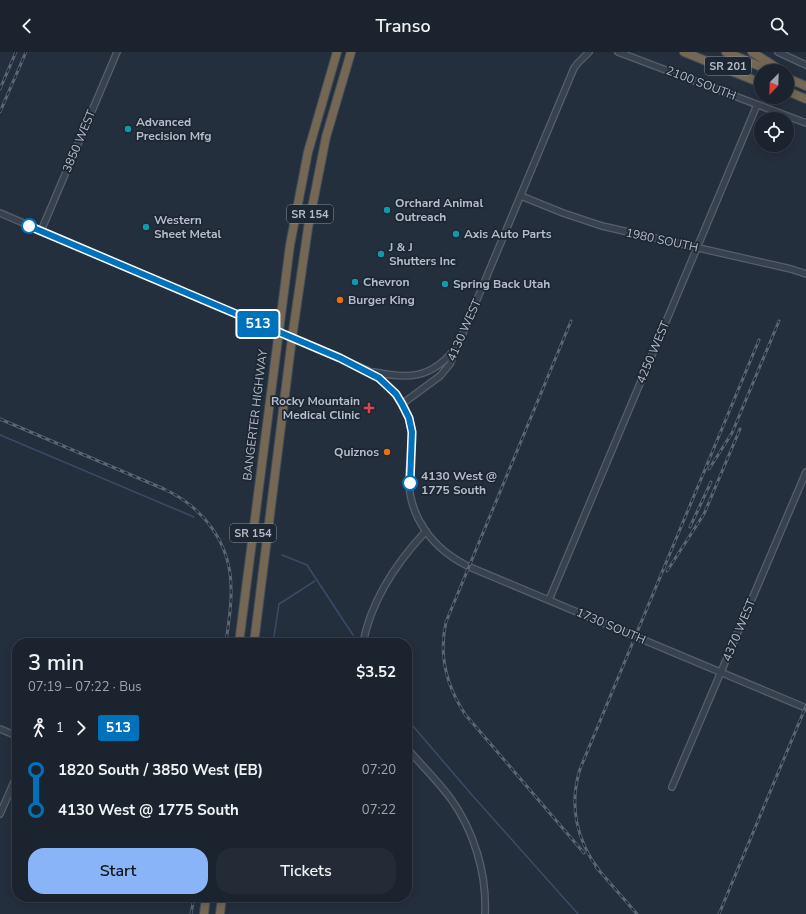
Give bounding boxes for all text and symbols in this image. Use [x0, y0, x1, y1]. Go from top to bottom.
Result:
text: Transo [375, 14, 431, 38]
icon: back [16, 15, 38, 37]
icon: search [768, 15, 790, 37]
road number: SR 201 [705, 57, 751, 75]
street label: 2100 SOUTH [664, 62, 738, 104]
north arrow [754, 64, 794, 104]
map controls [754, 64, 794, 152]
street label: 3850 WEST [59, 107, 100, 175]
button: locate [754, 112, 794, 152]
place label: Advanced Precision Mfg [136, 114, 212, 144]
marker: Advanced Precision Mfg [123, 124, 133, 134]
place label: Orchard Animal Outreach [395, 195, 483, 225]
road number: SR 154 [287, 205, 333, 223]
marker: Orchard Animal Outreach [382, 205, 392, 215]
place label: Western Sheet Metal [154, 212, 221, 242]
unlabelled marker [21, 218, 37, 234]
marker: Western Sheet Metal [141, 222, 151, 232]
street label: 1980 SOUTH [624, 225, 700, 255]
place label: Axis Auto Parts [464, 226, 552, 242]
marker: Axis Auto Parts [451, 229, 461, 239]
place label: J & J Shutters Inc [388, 239, 456, 269]
marker: J & J Shutters Inc [376, 249, 386, 259]
place label: Chevron [363, 274, 409, 290]
place label: Spring Back Utah [453, 276, 550, 292]
marker: Chevron [350, 277, 360, 287]
marker: Spring Back Utah [440, 279, 450, 289]
place label: Burger King [348, 292, 415, 308]
marker: Burger King [335, 295, 345, 305]
street label: 4130 WEST [443, 296, 485, 364]
line badge: 513 [235, 311, 281, 337]
text: 513 [245, 314, 271, 333]
street label: 4250 WEST [633, 318, 674, 386]
street label: BANGERTER HIGHWAY [239, 348, 271, 482]
place label: Rocky Mountain Medical Clinic [271, 393, 360, 423]
marker: Rocky Mountain Medical Clinic [363, 402, 375, 414]
place label: Quiznos [334, 444, 379, 460]
marker: Quiznos [382, 447, 392, 457]
place label: 4130 West @ 1775 South [421, 468, 497, 498]
marker: 4130 West @ 1775 South [402, 475, 418, 491]
road number: SR 154 [230, 524, 276, 542]
street label: 4370 WEST [719, 596, 760, 664]
street label: 1730 SOUTH [574, 604, 648, 648]
text: 3 min [28, 648, 84, 678]
text: $3.52 [356, 662, 396, 682]
text: 07:19 – 07:22 · Bus [28, 678, 142, 696]
icon: walk [28, 717, 50, 739]
icon: forward [70, 717, 92, 739]
text: 513 [106, 718, 131, 737]
text: 1 [56, 719, 64, 737]
text: 1820 South / 3850 West (EB) [58, 760, 263, 780]
text: 07:20 [362, 761, 396, 779]
text: 4130 West @ 1775 South [58, 800, 239, 820]
text: 07:22 [362, 801, 396, 819]
button: Start [28, 848, 208, 894]
button: Tickets [216, 848, 396, 894]

